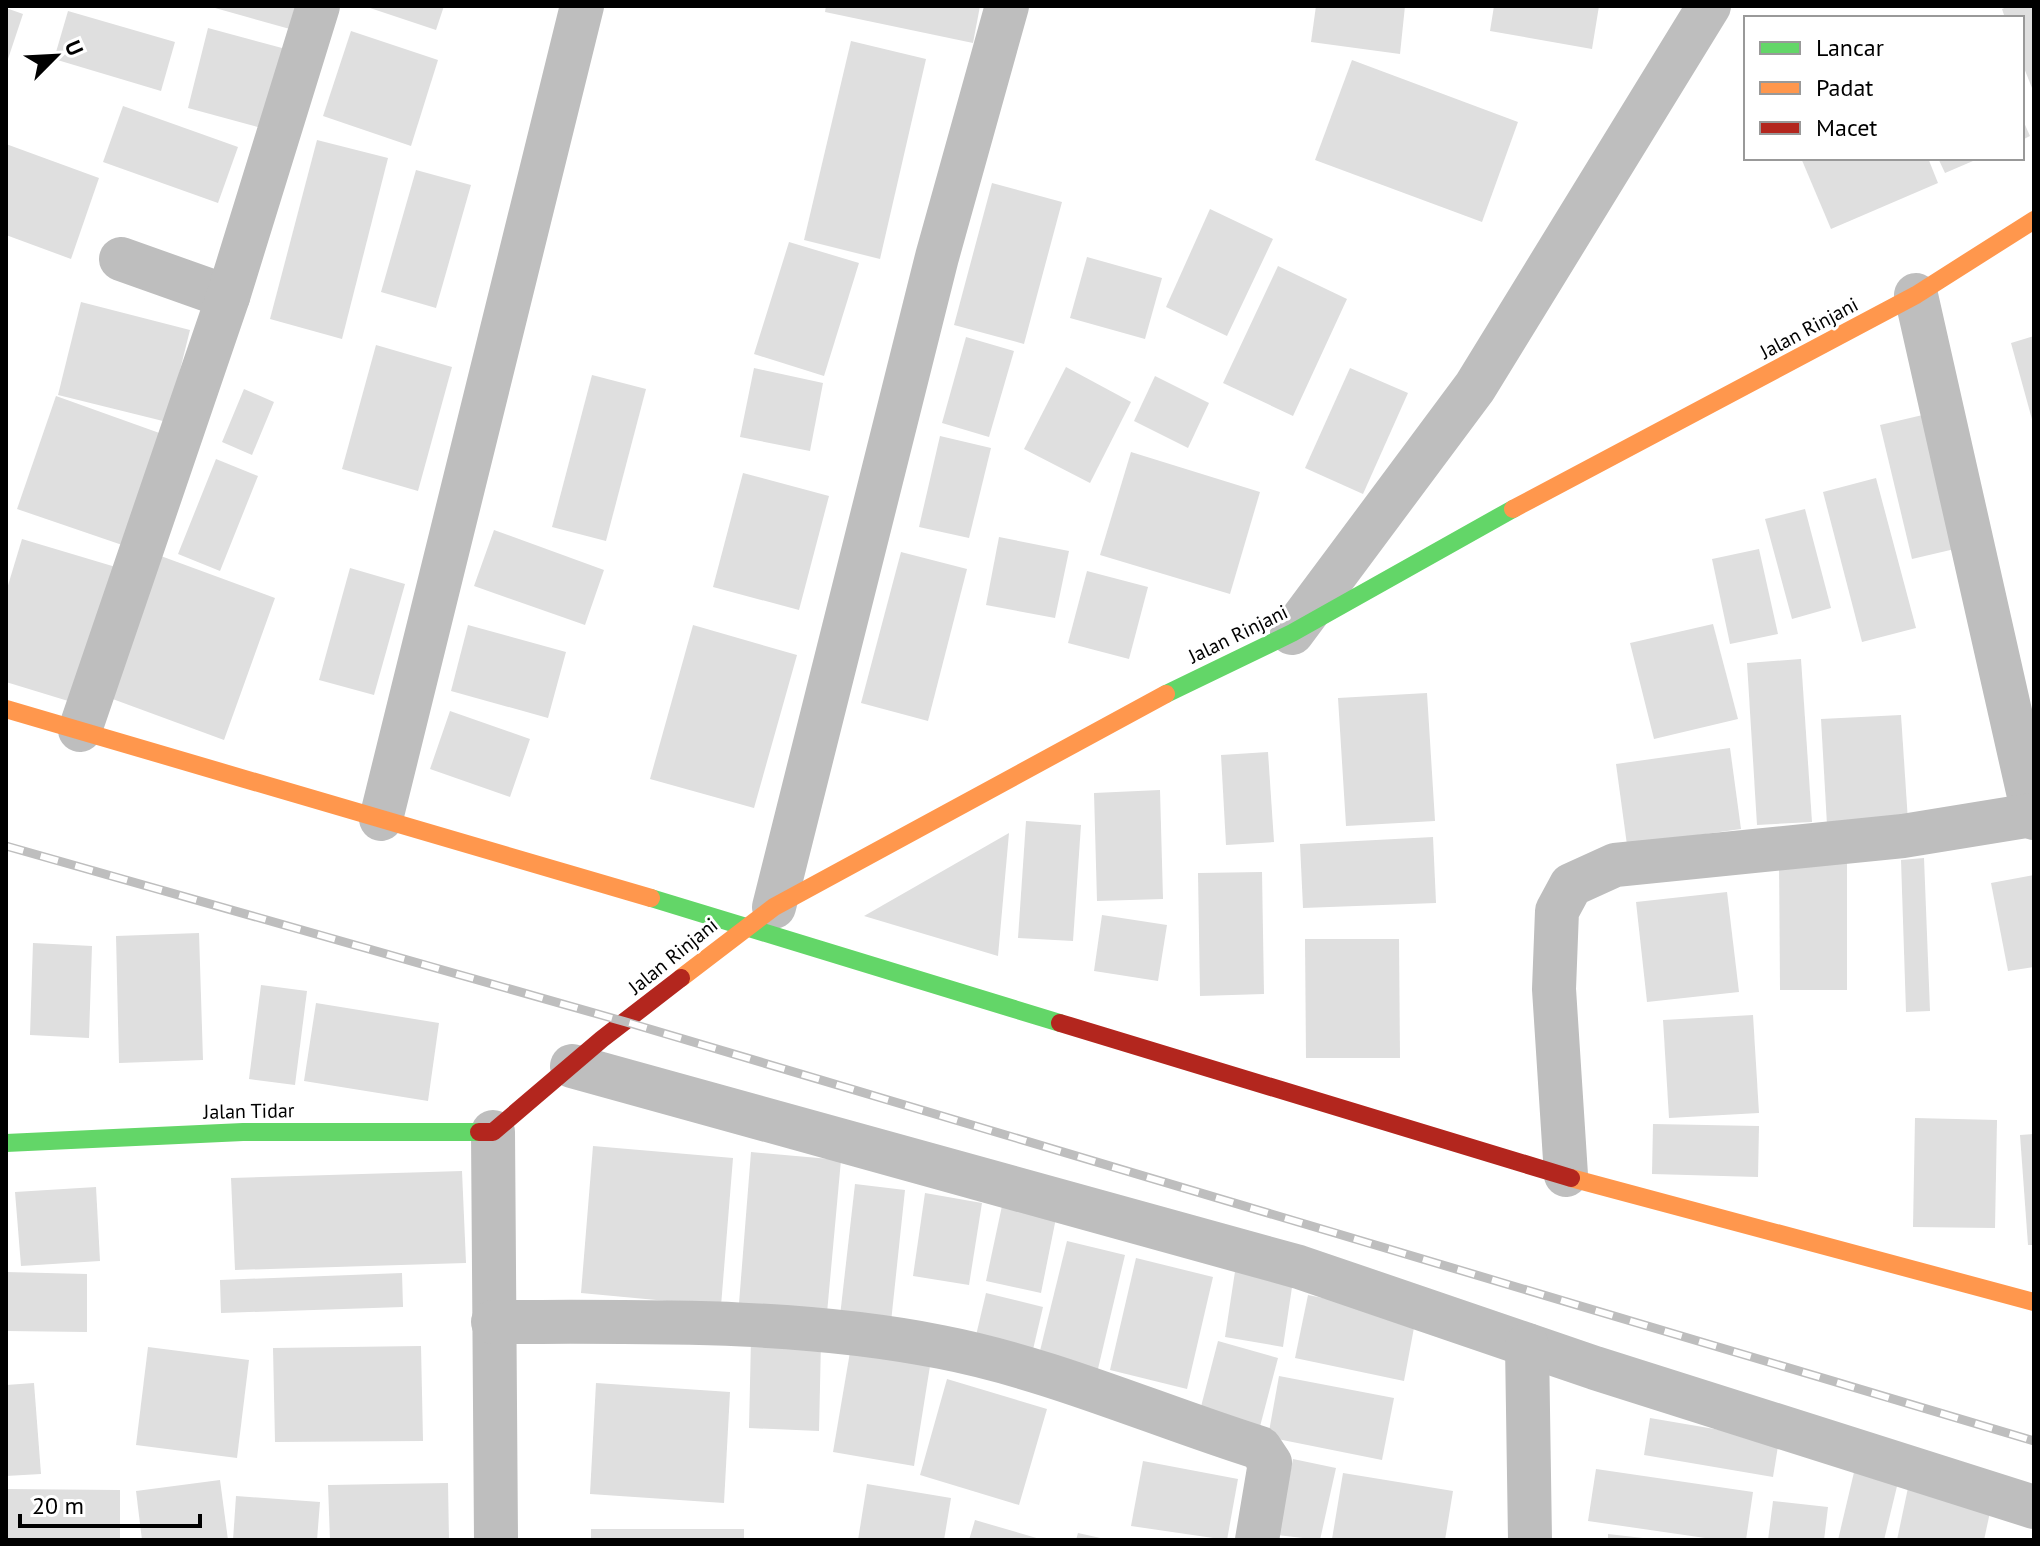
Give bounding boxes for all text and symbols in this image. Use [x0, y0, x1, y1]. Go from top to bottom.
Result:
north arrow [16, 16, 96, 96]
legend [1744, 16, 2024, 160]
text: Lancar [1816, 32, 1884, 63]
text: U [59, 36, 90, 60]
text: Padat [1816, 72, 1873, 103]
text: Macet [1816, 112, 1878, 143]
street label: Jalan Rinjani [1755, 291, 1863, 365]
street label: Jalan Rinjani [1183, 599, 1292, 670]
street label: Jalan Rinjani [622, 912, 723, 1001]
street label: Jalan Tidar [202, 1097, 295, 1125]
scale bar [20, 1478, 200, 1528]
text: 20 m [32, 1490, 84, 1521]

